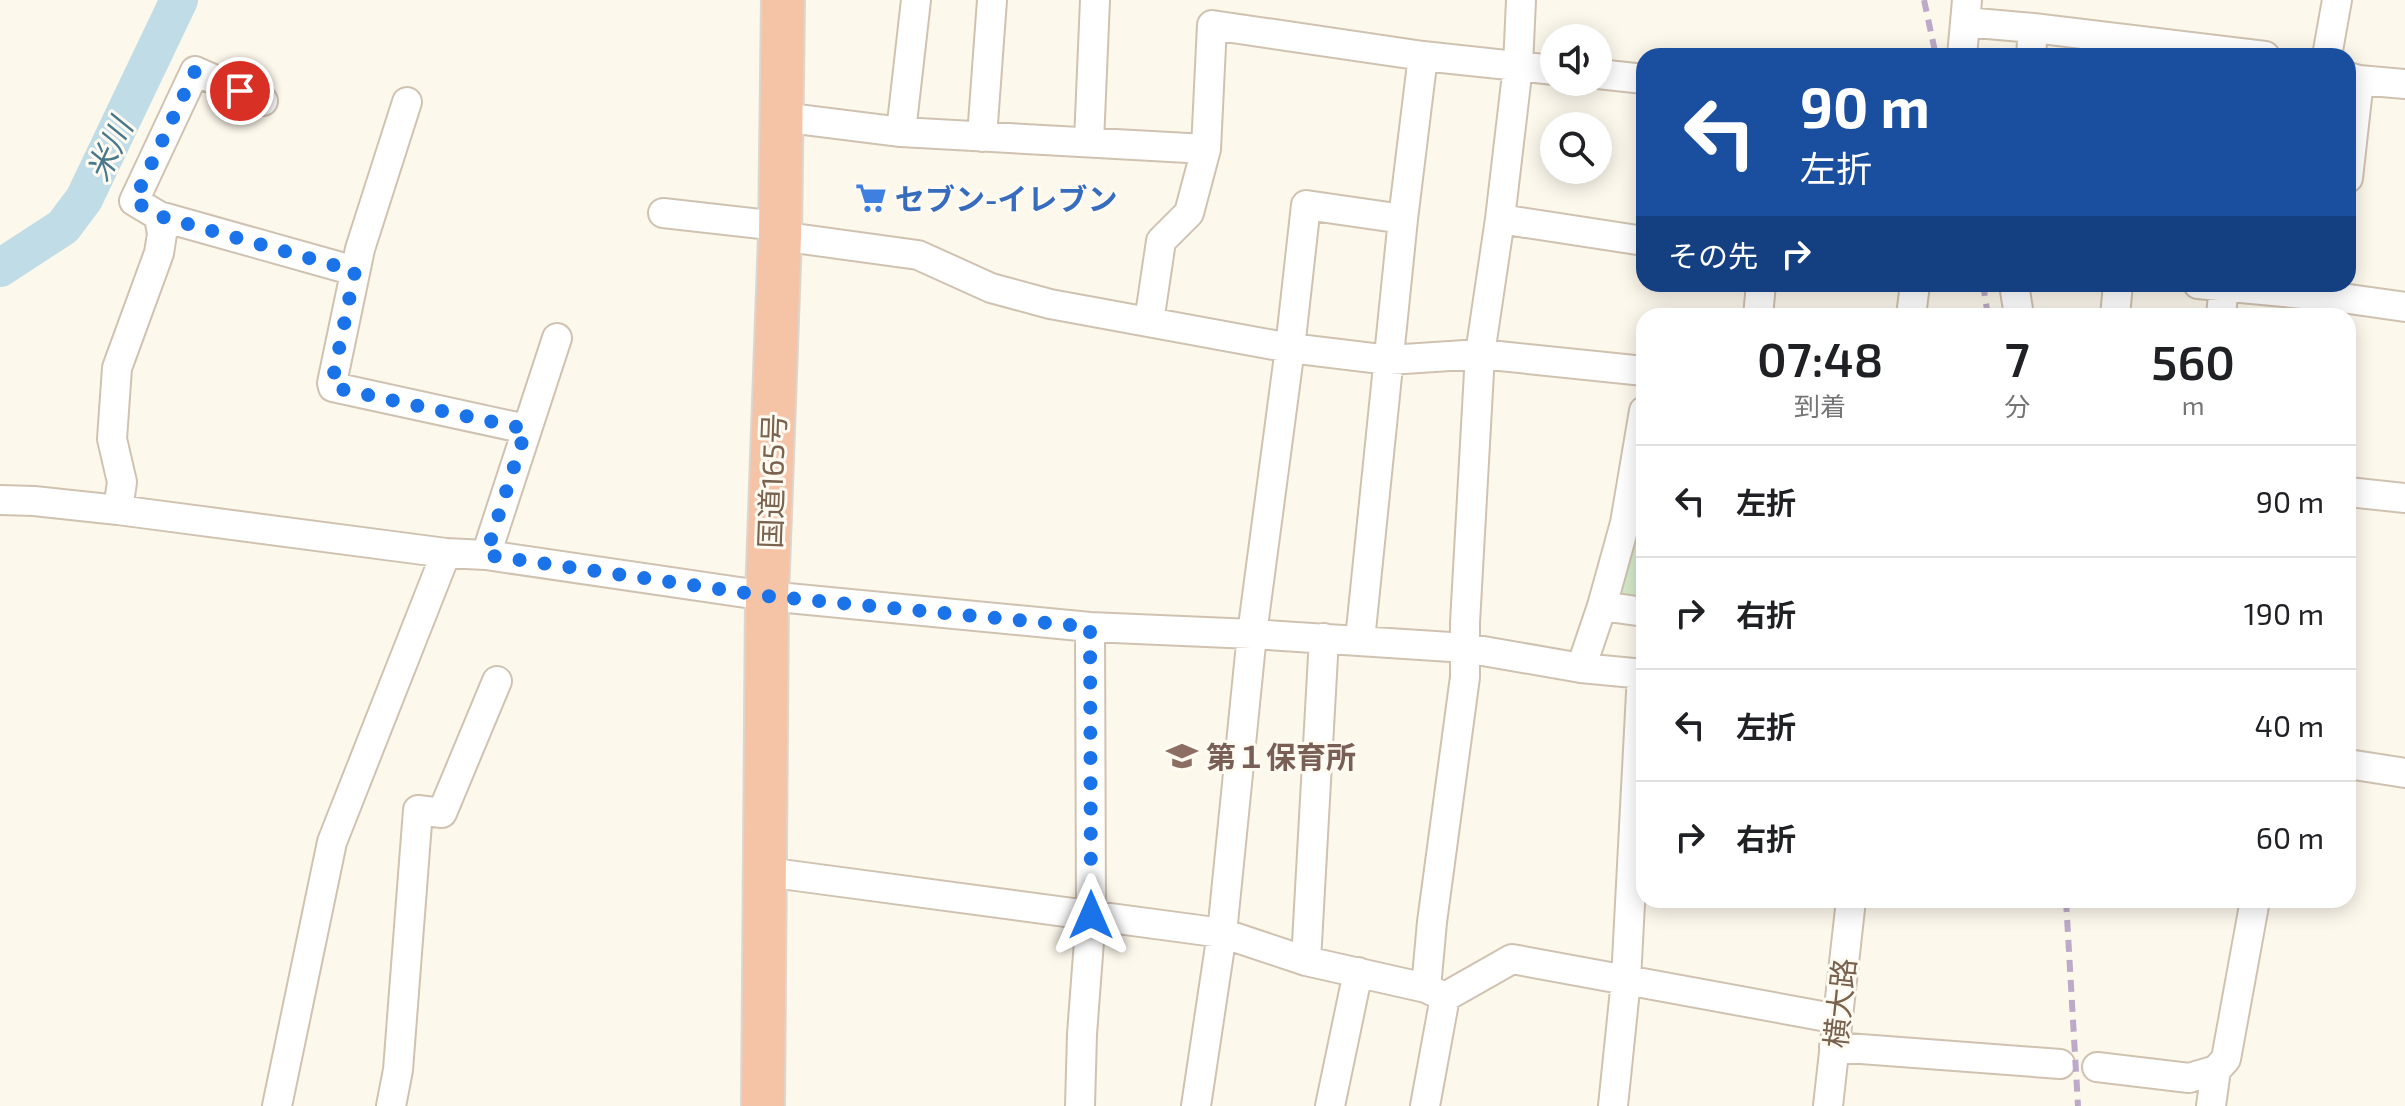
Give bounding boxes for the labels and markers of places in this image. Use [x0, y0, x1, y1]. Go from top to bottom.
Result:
pin [206, 57, 274, 125]
place label: セブン-イレブン [895, 180, 1117, 216]
supermarket icon: セブン-イレブン [854, 181, 888, 215]
place label: 第１保育所 [1206, 738, 1356, 774]
school or university icon: 第１保育所 [1165, 739, 1199, 773]

